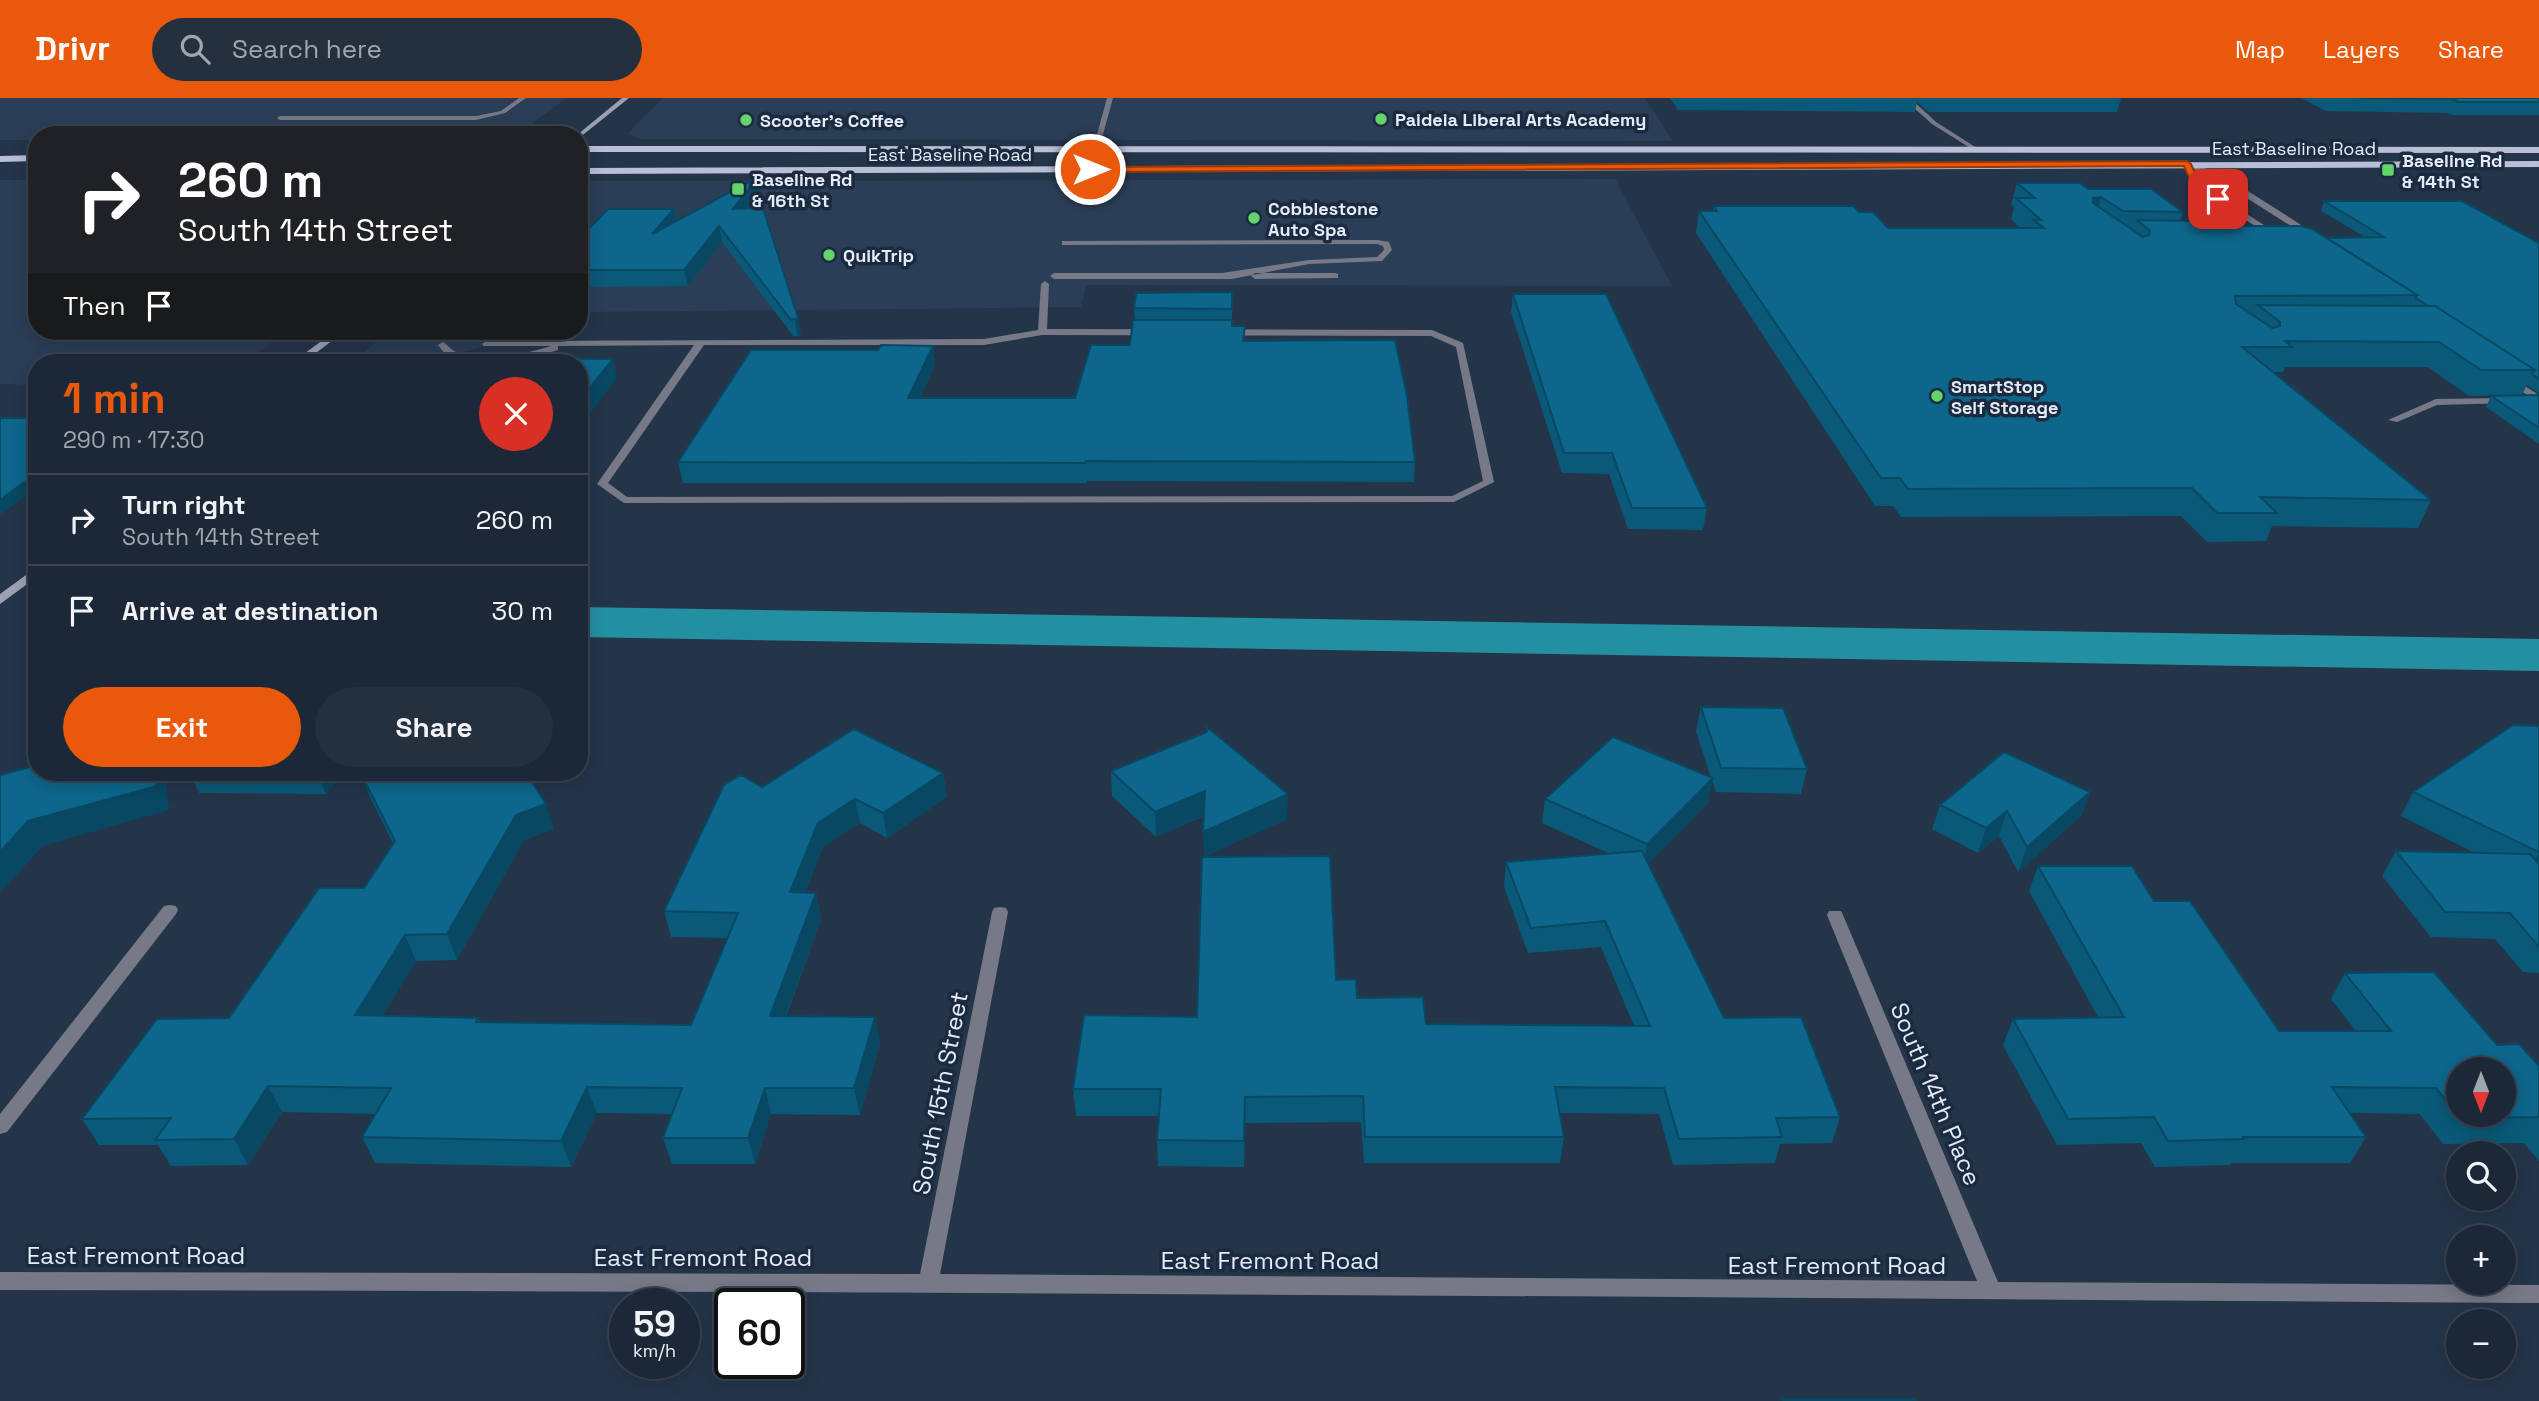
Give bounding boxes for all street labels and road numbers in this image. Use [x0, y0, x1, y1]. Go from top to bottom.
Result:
street label: East Baseline Road [2212, 137, 2376, 160]
street label: East Baseline Road [868, 143, 1032, 166]
street label: South 15th Street [905, 989, 975, 1197]
street label: South 14th Place [1884, 998, 1988, 1190]
street label: East Fremont Road [27, 1240, 245, 1271]
street label: East Fremont Road [594, 1242, 812, 1273]
street label: East Fremont Road [1161, 1245, 1379, 1276]
street label: East Fremont Road [1728, 1250, 1946, 1281]

